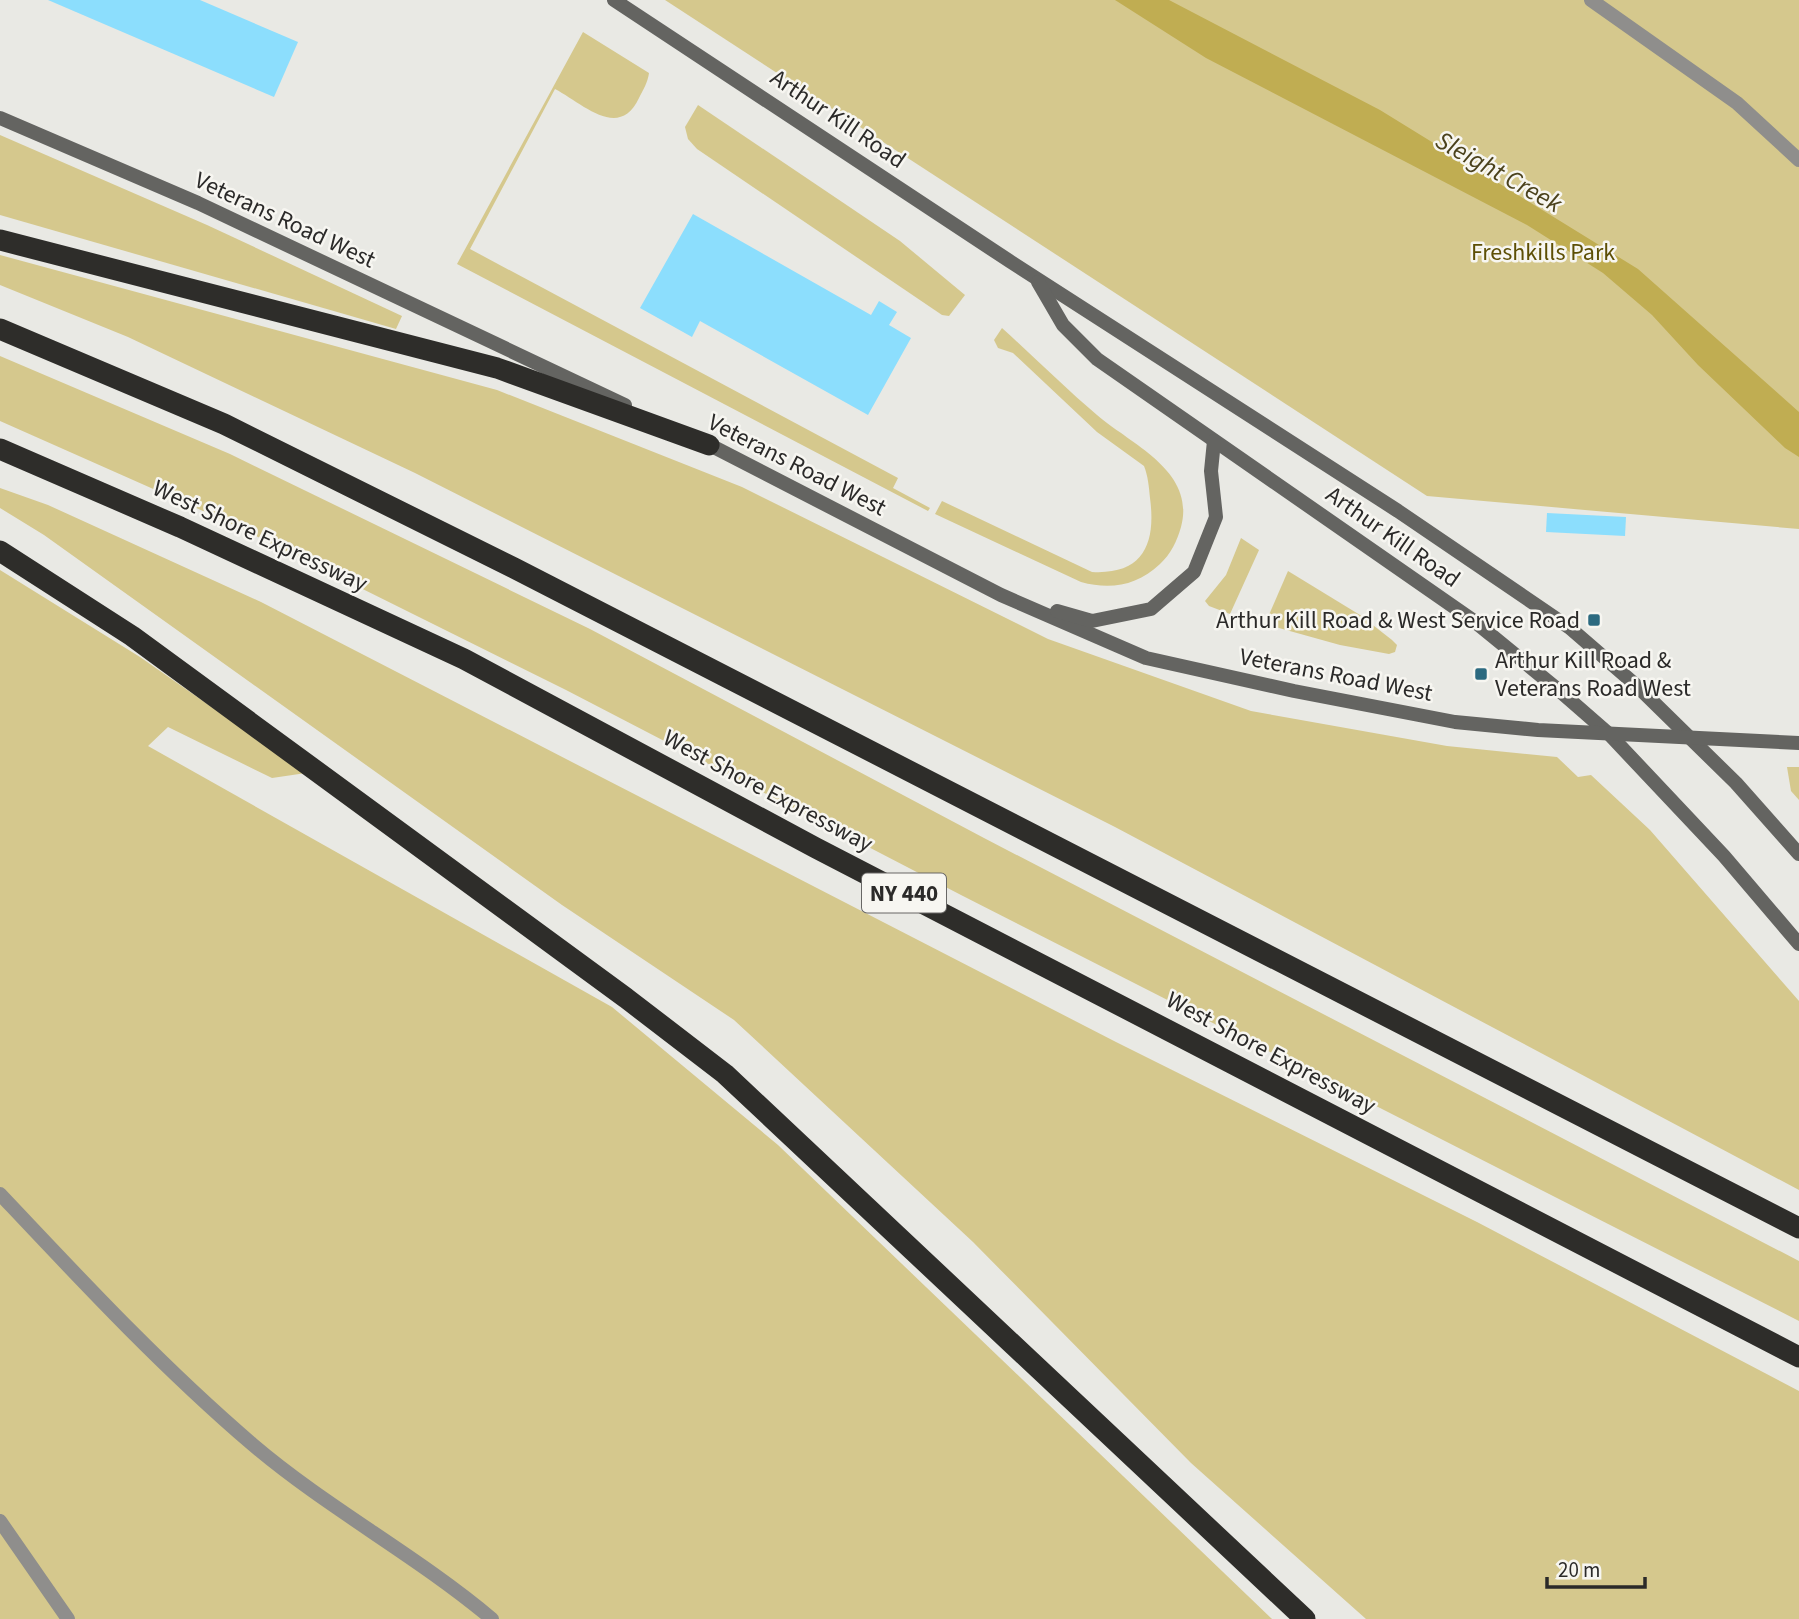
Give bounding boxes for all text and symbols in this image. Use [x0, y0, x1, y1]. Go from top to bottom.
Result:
street label: Arthur Kill Road [763, 61, 913, 177]
water label: Sleight Creek [1429, 122, 1570, 222]
street label: Veterans Road West [189, 163, 381, 277]
park label: Freshkills Park [1471, 235, 1615, 270]
street label: Veterans Road West [702, 405, 892, 525]
street label: West Shore Expressway [147, 471, 373, 601]
street label: Arthur Kill Road [1319, 478, 1467, 596]
place label: Arthur Kill Road & West Service Road [1216, 603, 1580, 638]
marker: Arthur Kill Road & West Service Road [1586, 612, 1602, 628]
street label: Veterans Road West [1236, 639, 1436, 711]
place label: Arthur Kill Road & Veterans Road West [1495, 643, 1691, 706]
marker: Arthur Kill Road & Veterans Road West [1473, 666, 1489, 682]
street label: West Shore Expressway [657, 721, 879, 861]
road number: NY 440 [862, 874, 946, 912]
street label: West Shore Expressway [1160, 983, 1382, 1123]
scale bar [1547, 1546, 1645, 1590]
text: 20 m [1558, 1555, 1600, 1585]

